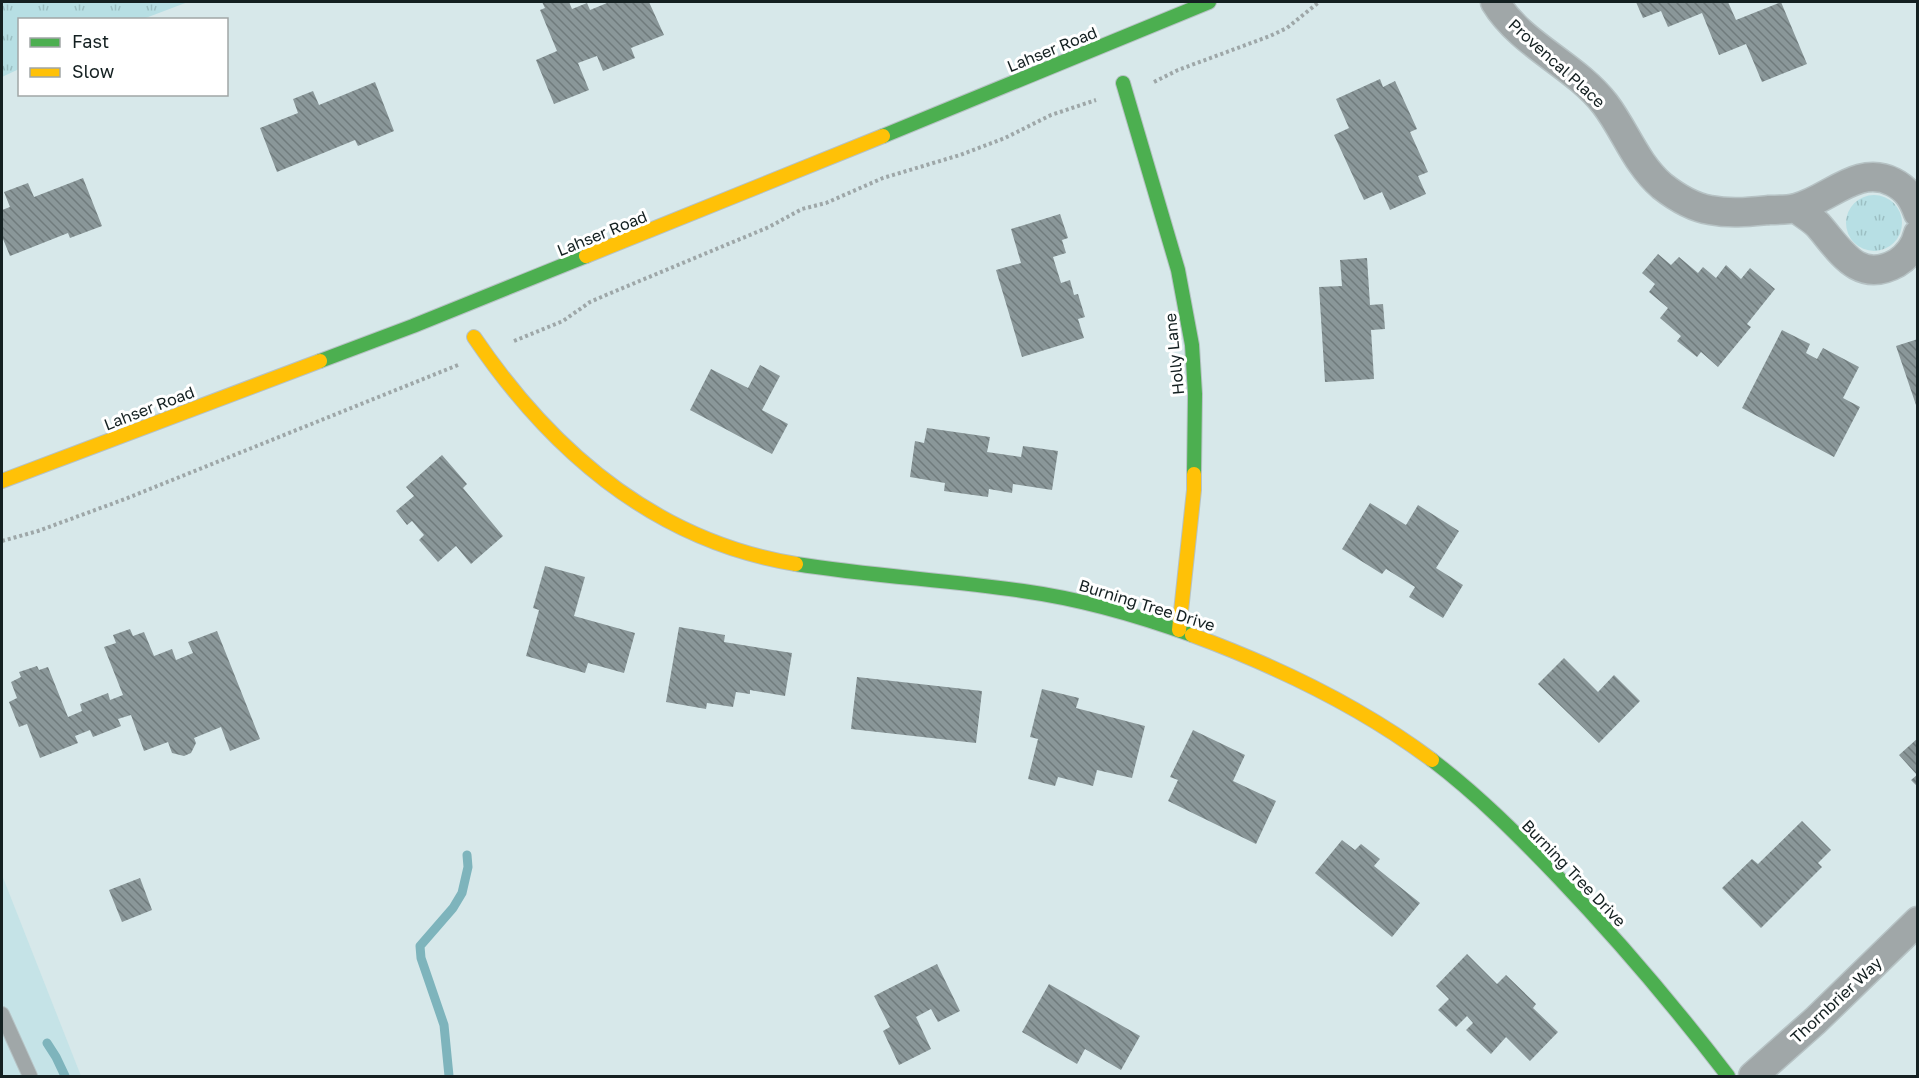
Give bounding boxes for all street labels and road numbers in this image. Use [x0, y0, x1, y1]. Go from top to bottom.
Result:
street label: Provencal Place [1505, 14, 1609, 112]
street label: Lahser Road [1004, 22, 1100, 76]
street label: Lahser Road [554, 206, 650, 260]
street label: Holly Lane [1160, 312, 1188, 396]
street label: Lahser Road [101, 382, 197, 434]
street label: Burning Tree Drive [1077, 575, 1217, 635]
street label: Burning Tree Drive [1518, 815, 1630, 931]
street label: Thornbrier Way [1786, 953, 1886, 1047]

